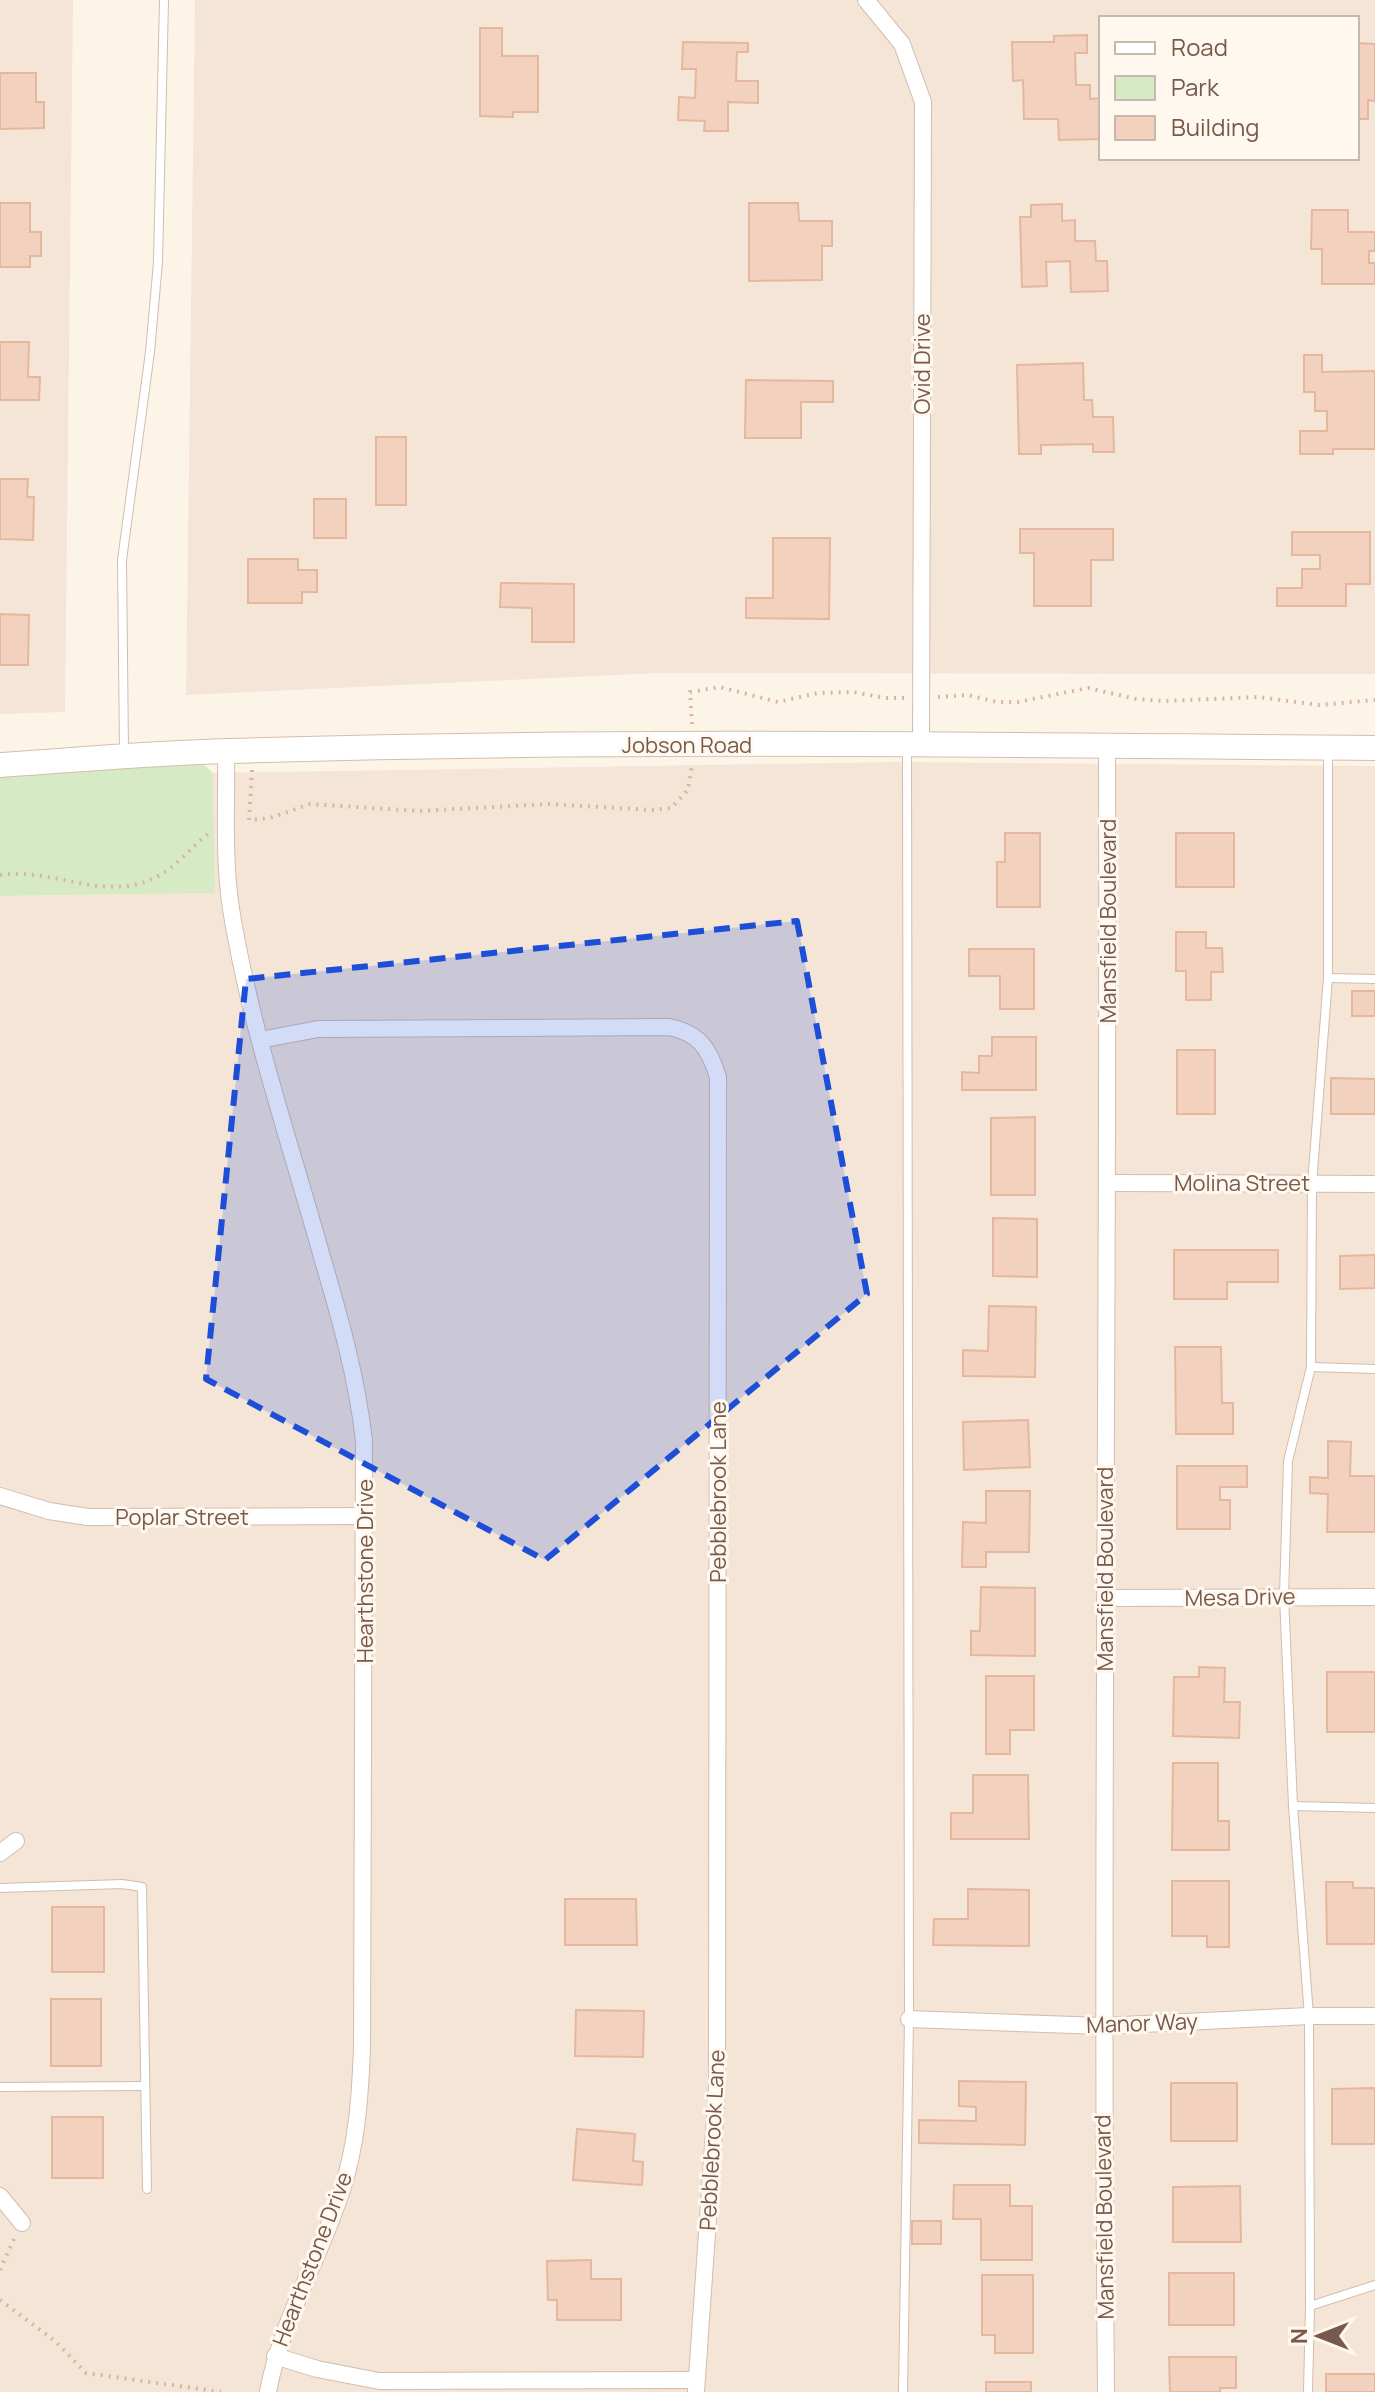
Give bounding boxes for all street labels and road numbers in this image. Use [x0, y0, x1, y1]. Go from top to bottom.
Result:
street label: Ovid Drive [907, 313, 937, 415]
street label: Jobson Road [622, 730, 752, 760]
street label: Mansfield Boulevard [1093, 819, 1123, 1023]
street label: Molina Street [1174, 1168, 1310, 1198]
street label: Pebblebrook Lane [703, 1401, 733, 1583]
street label: Mansfield Boulevard [1090, 1467, 1120, 1671]
street label: Hearthstone Drive [350, 1479, 380, 1663]
street label: Poplar Street [115, 1502, 249, 1532]
street label: Mesa Drive [1184, 1581, 1296, 1613]
street label: Manor Way [1086, 2006, 1199, 2040]
street label: Pebblebrook Lane [692, 2048, 732, 2231]
street label: Mansfield Boulevard [1087, 2114, 1121, 2320]
street label: Hearthstone Drive [265, 2167, 359, 2350]

